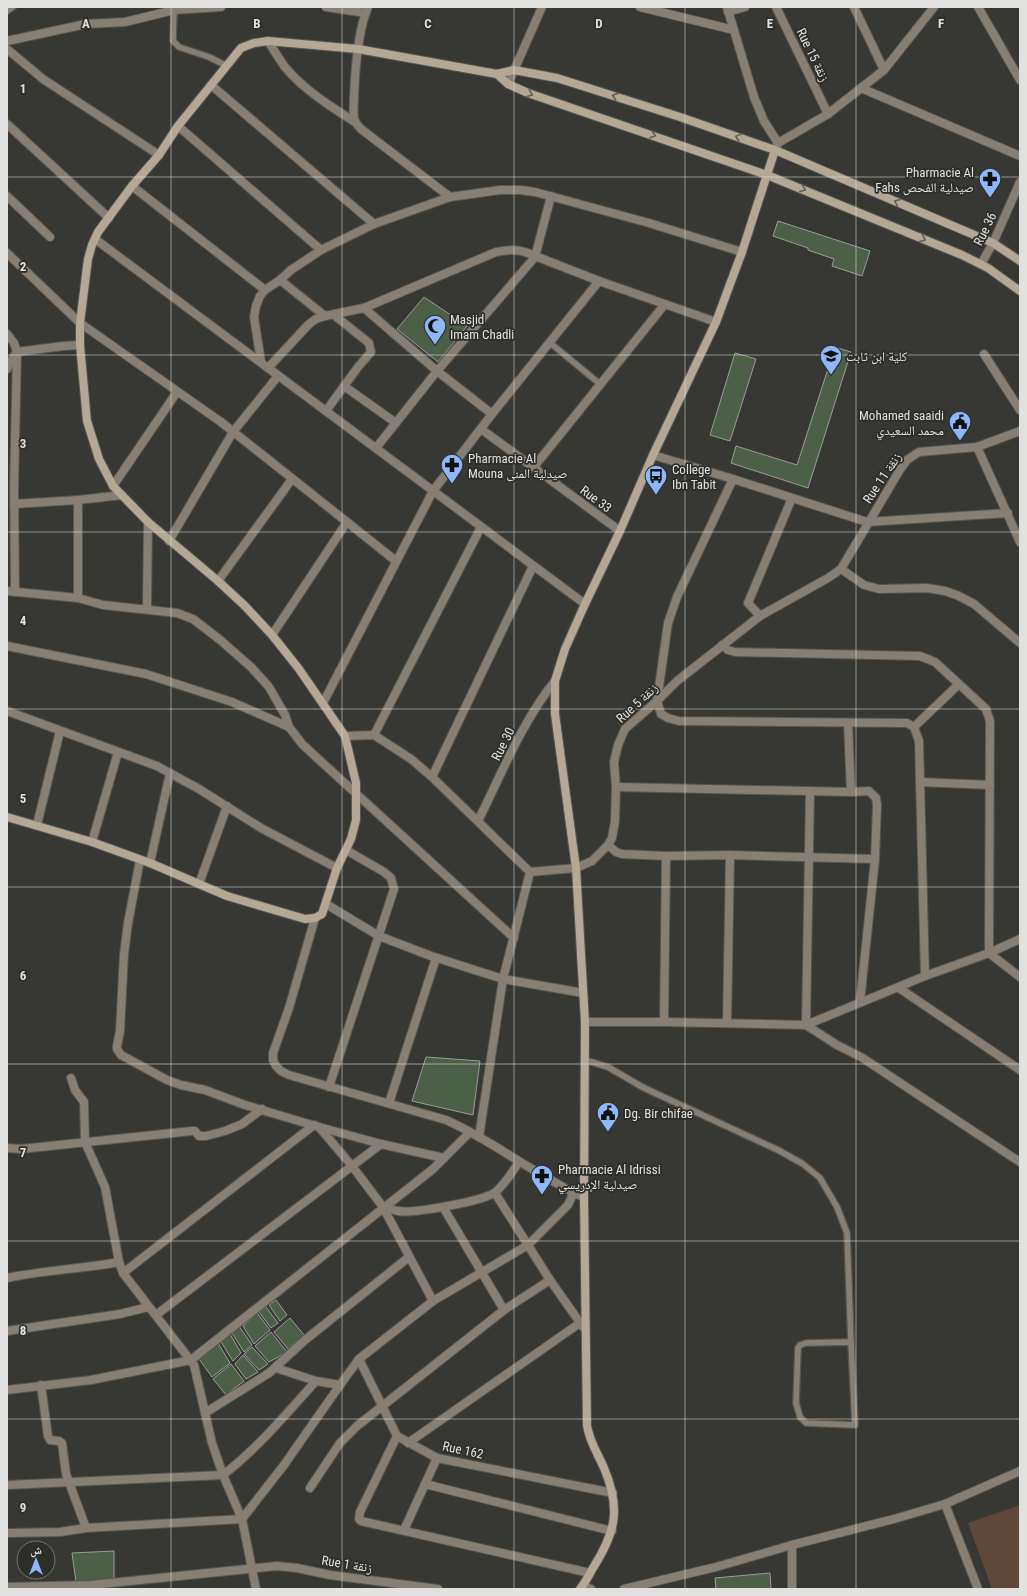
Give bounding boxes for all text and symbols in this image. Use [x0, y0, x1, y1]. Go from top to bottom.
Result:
text: A [82, 16, 90, 31]
text: B [253, 16, 261, 31]
text: C [424, 16, 432, 31]
text: D [595, 16, 603, 31]
text: E [767, 16, 774, 31]
text: F [938, 16, 944, 31]
street label: Rue 15 زنقة [793, 26, 832, 85]
text: 1 [20, 81, 26, 96]
one-way arrow [526, 89, 533, 97]
one-way arrow [611, 92, 618, 101]
one-way arrow [650, 130, 657, 139]
one-way arrow [735, 134, 742, 142]
place label: Pharmacie Al Fahs صيدلية الفحص [875, 165, 974, 196]
pharmacy icon: Pharmacie Al Fahs صيدلية الفحص [977, 166, 1003, 199]
one-way arrow [800, 185, 807, 193]
one-way arrow [894, 198, 901, 206]
street label: Rue 36 [971, 210, 999, 248]
one-way arrow [920, 234, 927, 242]
text: 2 [20, 259, 27, 274]
place label: Masjid Imam Chadli [450, 312, 514, 342]
mosque icon: Masjid Imam Chadli [422, 313, 448, 346]
school or university icon: كلية ابن ثابت [818, 343, 844, 376]
place label: كلية ابن ثابت [846, 349, 908, 365]
place label: Mohamed saaidi محمد السعيدي [859, 408, 944, 441]
public building icon: Mohamed saaidi محمد السعيدي [947, 409, 973, 442]
text: 3 [20, 436, 26, 451]
street label: Rue 11 زنقة [860, 450, 905, 507]
place label: Pharmacie Al Mouna صيدلية المنى [468, 451, 567, 482]
pharmacy icon: Pharmacie Al Mouna صيدلية المنى [439, 452, 465, 485]
place label: College Ibn Tabit [672, 462, 716, 492]
bus stop icon: College Ibn Tabit [643, 463, 669, 496]
street label: Rue 33 [577, 483, 615, 515]
text: 4 [20, 613, 27, 628]
street label: Rue 5 زنقة [613, 680, 662, 727]
street label: Rue 30 [488, 725, 518, 763]
text: 5 [20, 791, 27, 806]
text: 6 [20, 968, 27, 983]
public building icon: Dg. Bir chifae [595, 1100, 621, 1133]
place label: Dg. Bir chifae [624, 1106, 693, 1121]
text: 7 [20, 1145, 27, 1160]
place label: Pharmacie Al Idrissi صيدلية الإدريسي [558, 1162, 661, 1195]
pharmacy icon: Pharmacie Al Idrissi صيدلية الإدريسي [529, 1163, 555, 1196]
text: 8 [20, 1323, 26, 1338]
street label: Rue 162 [441, 1438, 485, 1462]
text: 9 [20, 1500, 26, 1515]
north arrow [16, 1540, 56, 1580]
text: ش [30, 1544, 42, 1558]
street label: Rue 1 زنقة [320, 1553, 373, 1576]

